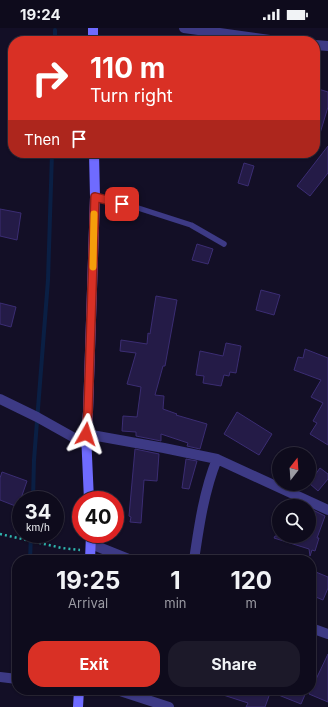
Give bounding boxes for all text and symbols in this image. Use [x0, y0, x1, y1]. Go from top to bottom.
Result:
text: 19:24 [20, 5, 61, 24]
text: 110 m [90, 51, 165, 85]
icon: right [24, 52, 76, 104]
text: Turn right [90, 85, 173, 106]
icon: arrive [68, 128, 90, 150]
text: Then [24, 130, 60, 149]
pin [105, 187, 139, 221]
icon: arrive [111, 193, 133, 215]
position arrow [65, 413, 107, 455]
north arrow [272, 447, 316, 491]
map controls [272, 447, 316, 543]
speed limit sign: 40 [72, 491, 124, 543]
button: search [272, 499, 316, 543]
text: 34 [25, 500, 51, 524]
text: km/h [26, 521, 50, 533]
text: 19:25 [56, 566, 120, 595]
text: 1 [170, 566, 181, 595]
text: 120 [230, 566, 272, 595]
text: Arrival [68, 595, 108, 611]
text: min [164, 595, 186, 611]
text: m [246, 595, 257, 611]
button: Exit [28, 641, 160, 687]
button: Share [168, 641, 300, 687]

